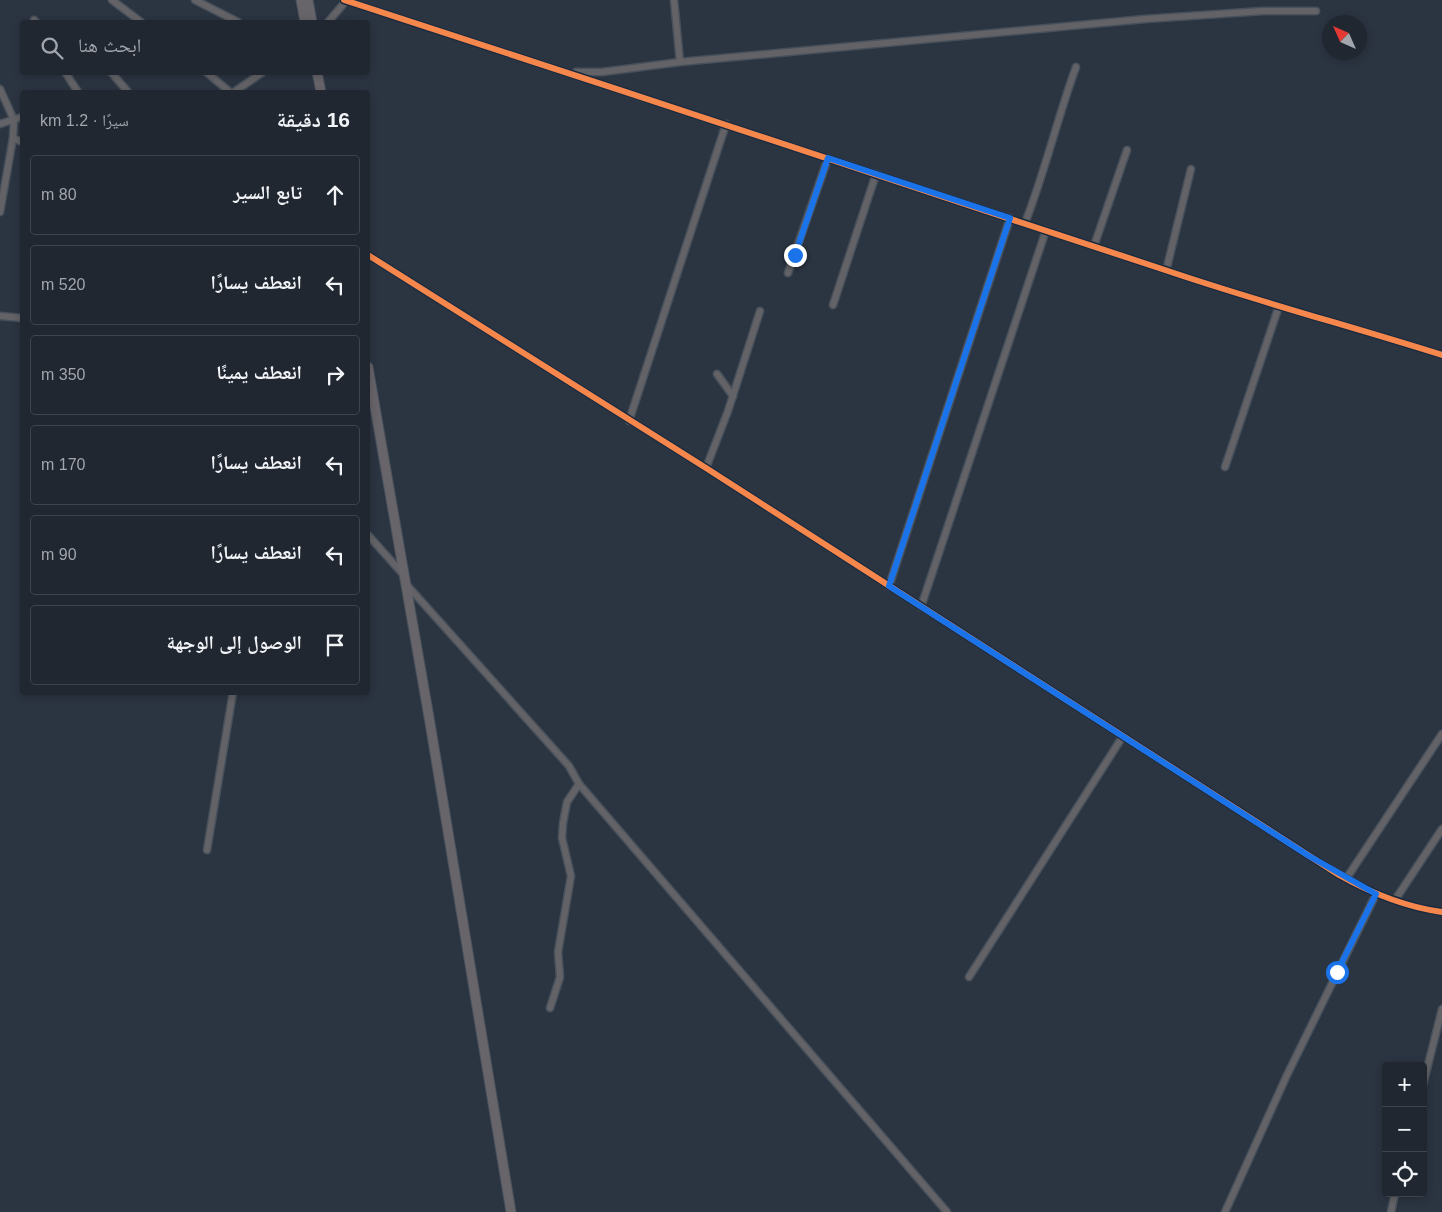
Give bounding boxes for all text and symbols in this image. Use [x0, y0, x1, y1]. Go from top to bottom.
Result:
north arrow [1322, 15, 1367, 60]
search box [20, 20, 370, 75]
icon: search [38, 34, 66, 62]
text: ابحث هنا [78, 35, 141, 56]
text: 16 دقيقة [277, 108, 350, 131]
text: سيرًا · 1.2 km [40, 112, 129, 129]
icon: ahead [321, 181, 349, 209]
text: تابع السير [233, 182, 302, 203]
text: 80 m [41, 186, 77, 203]
route end [784, 244, 807, 267]
icon: left [321, 271, 349, 299]
text: انعطف يسارًا [211, 272, 302, 293]
text: 520 m [41, 276, 85, 293]
icon: right [321, 361, 349, 389]
text: انعطف يمينًا [216, 362, 302, 383]
text: 350 m [41, 366, 85, 383]
icon: left [321, 451, 349, 479]
text: انعطف يسارًا [211, 452, 302, 473]
text: 170 m [41, 456, 85, 473]
icon: left [321, 541, 349, 569]
text: انعطف يسارًا [211, 542, 302, 563]
text: 90 m [41, 546, 77, 563]
icon: arrive [321, 631, 349, 659]
text: الوصول إلى الوجهة [166, 632, 302, 653]
route start [1326, 961, 1349, 984]
map controls [1382, 1062, 1427, 1197]
button: + [1382, 1062, 1427, 1107]
button: − [1382, 1107, 1427, 1152]
button: locate [1382, 1152, 1427, 1197]

